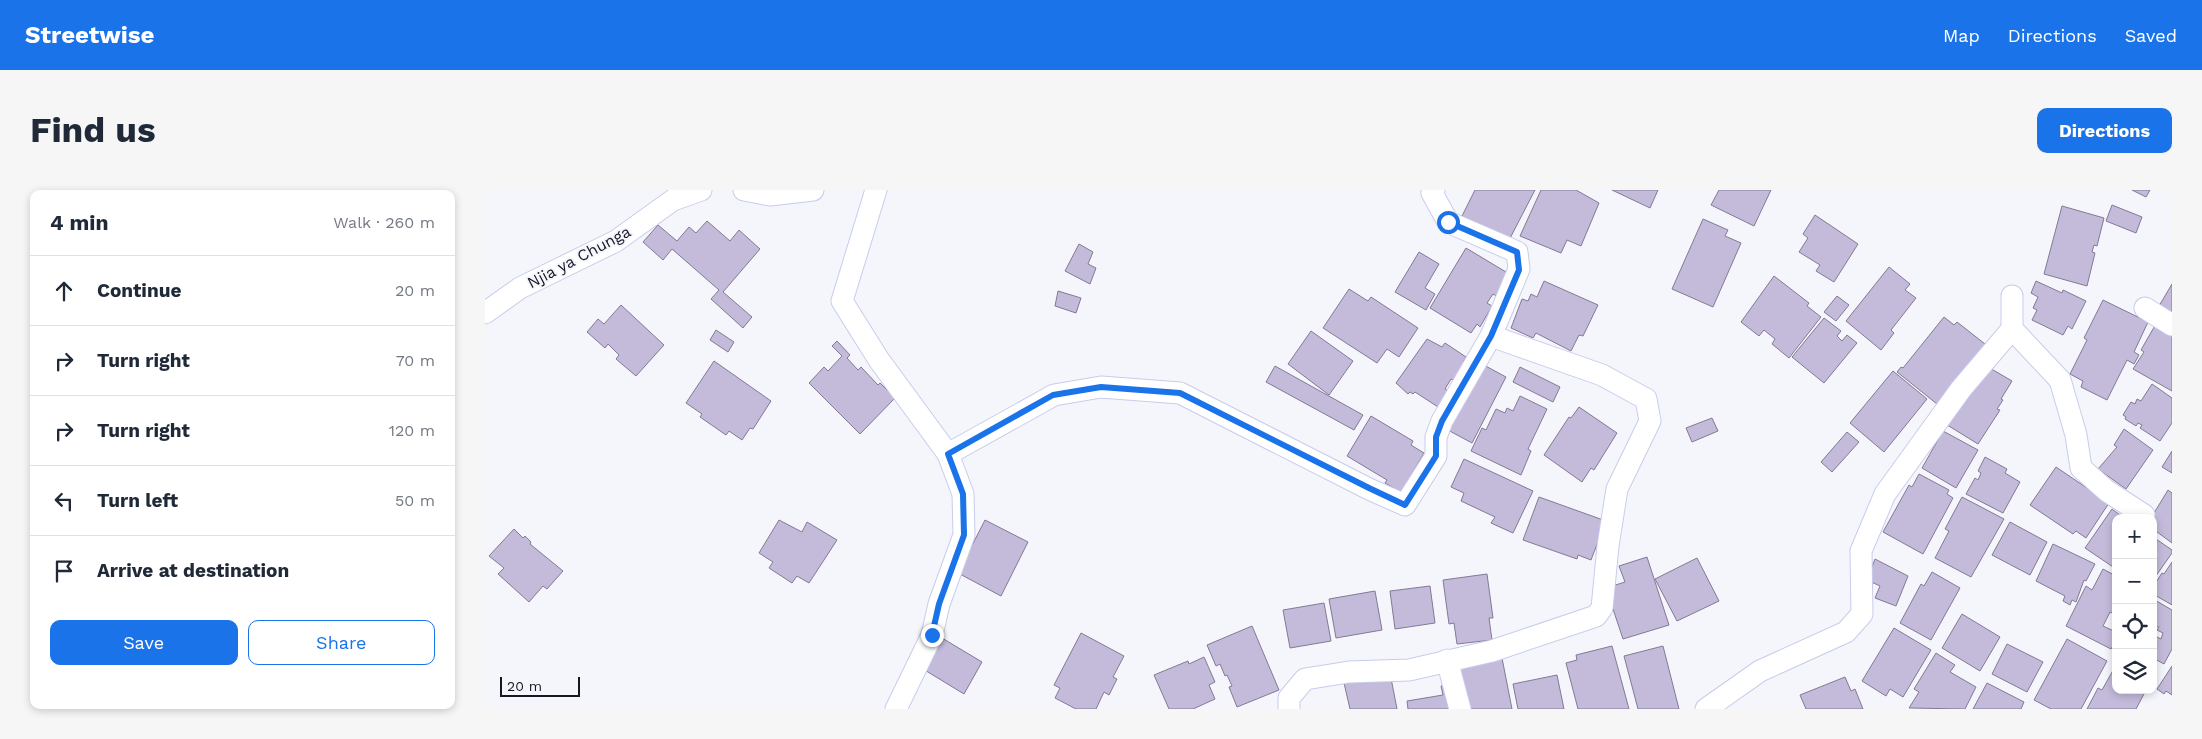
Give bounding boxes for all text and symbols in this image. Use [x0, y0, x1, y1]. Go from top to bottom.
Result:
text: Streetwise [25, 21, 154, 49]
text: Map [1943, 25, 1980, 46]
text: Directions [2008, 25, 2097, 46]
text: Saved [2125, 25, 2177, 46]
button: Directions [2037, 108, 2172, 153]
text: Find us [30, 109, 156, 151]
text: 4 min [50, 210, 108, 235]
route start [1437, 211, 1460, 234]
text: Walk · 260 m [333, 213, 435, 232]
street label: Njia ya Chunga [524, 222, 634, 292]
icon: ahead [50, 277, 78, 305]
text: Continue [97, 279, 181, 302]
text: 20 m [395, 281, 435, 300]
icon: right [50, 347, 78, 375]
text: Turn right [97, 349, 190, 372]
text: 70 m [396, 351, 435, 370]
icon: right [50, 417, 78, 445]
text: Turn right [97, 419, 190, 442]
text: 120 m [389, 421, 435, 440]
icon: left [50, 487, 78, 515]
text: Turn left [97, 489, 178, 512]
text: 50 m [395, 491, 435, 510]
map controls [2112, 514, 2157, 694]
button: + [2112, 514, 2157, 559]
icon: arrive [50, 557, 78, 585]
text: Arrive at destination [97, 559, 289, 582]
button: − [2112, 559, 2157, 604]
button: locate [2112, 604, 2157, 649]
button: Save [50, 620, 238, 665]
button: Share [248, 620, 435, 665]
route end [921, 624, 944, 647]
button: layers [2112, 649, 2157, 694]
scale bar [500, 674, 580, 697]
text: 20 m [507, 678, 542, 694]

